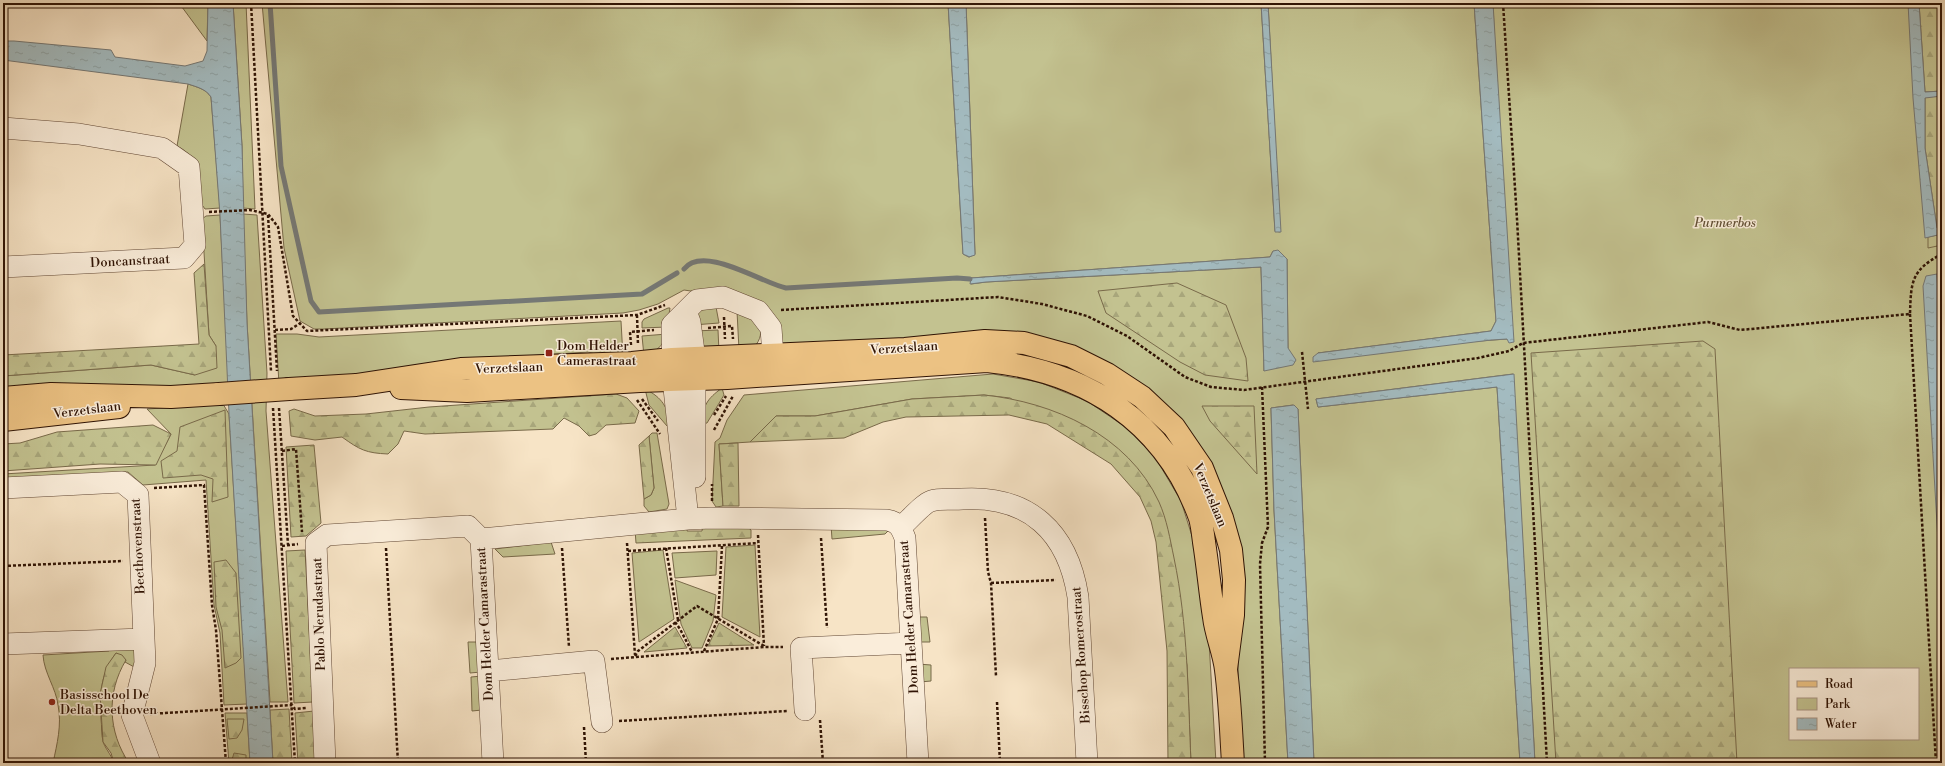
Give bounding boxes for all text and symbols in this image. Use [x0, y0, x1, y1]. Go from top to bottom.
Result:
park label: Purmerbos [1693, 215, 1756, 231]
street label: Doncanstraat [90, 251, 171, 271]
place label: Dom Helder Camerastraat [557, 338, 637, 369]
street label: Verzetslaan [868, 338, 939, 358]
marker: Dom Helder Camerastraat [544, 348, 554, 358]
street label: Verzetslaan [474, 359, 544, 377]
street label: Verzetslaan [51, 398, 122, 422]
street label: Verzetslaan [1189, 460, 1231, 530]
street label: Beethovenstraat [127, 497, 149, 595]
street label: Dom Helder Camarastraat [896, 539, 922, 694]
street label: Dom Helder Camarastraat [473, 546, 497, 701]
street label: Pablo Nerudastraat [309, 557, 329, 671]
street label: Bisschop Romerostraat [1068, 586, 1094, 725]
legend [1789, 668, 1919, 740]
text: Road [1825, 677, 1853, 692]
place label: Basisschool De Delta Beethoven [59, 687, 157, 718]
marker: Basisschool De Delta Beethoven [47, 697, 57, 707]
text: Park [1825, 697, 1851, 712]
text: Water [1824, 717, 1857, 732]

